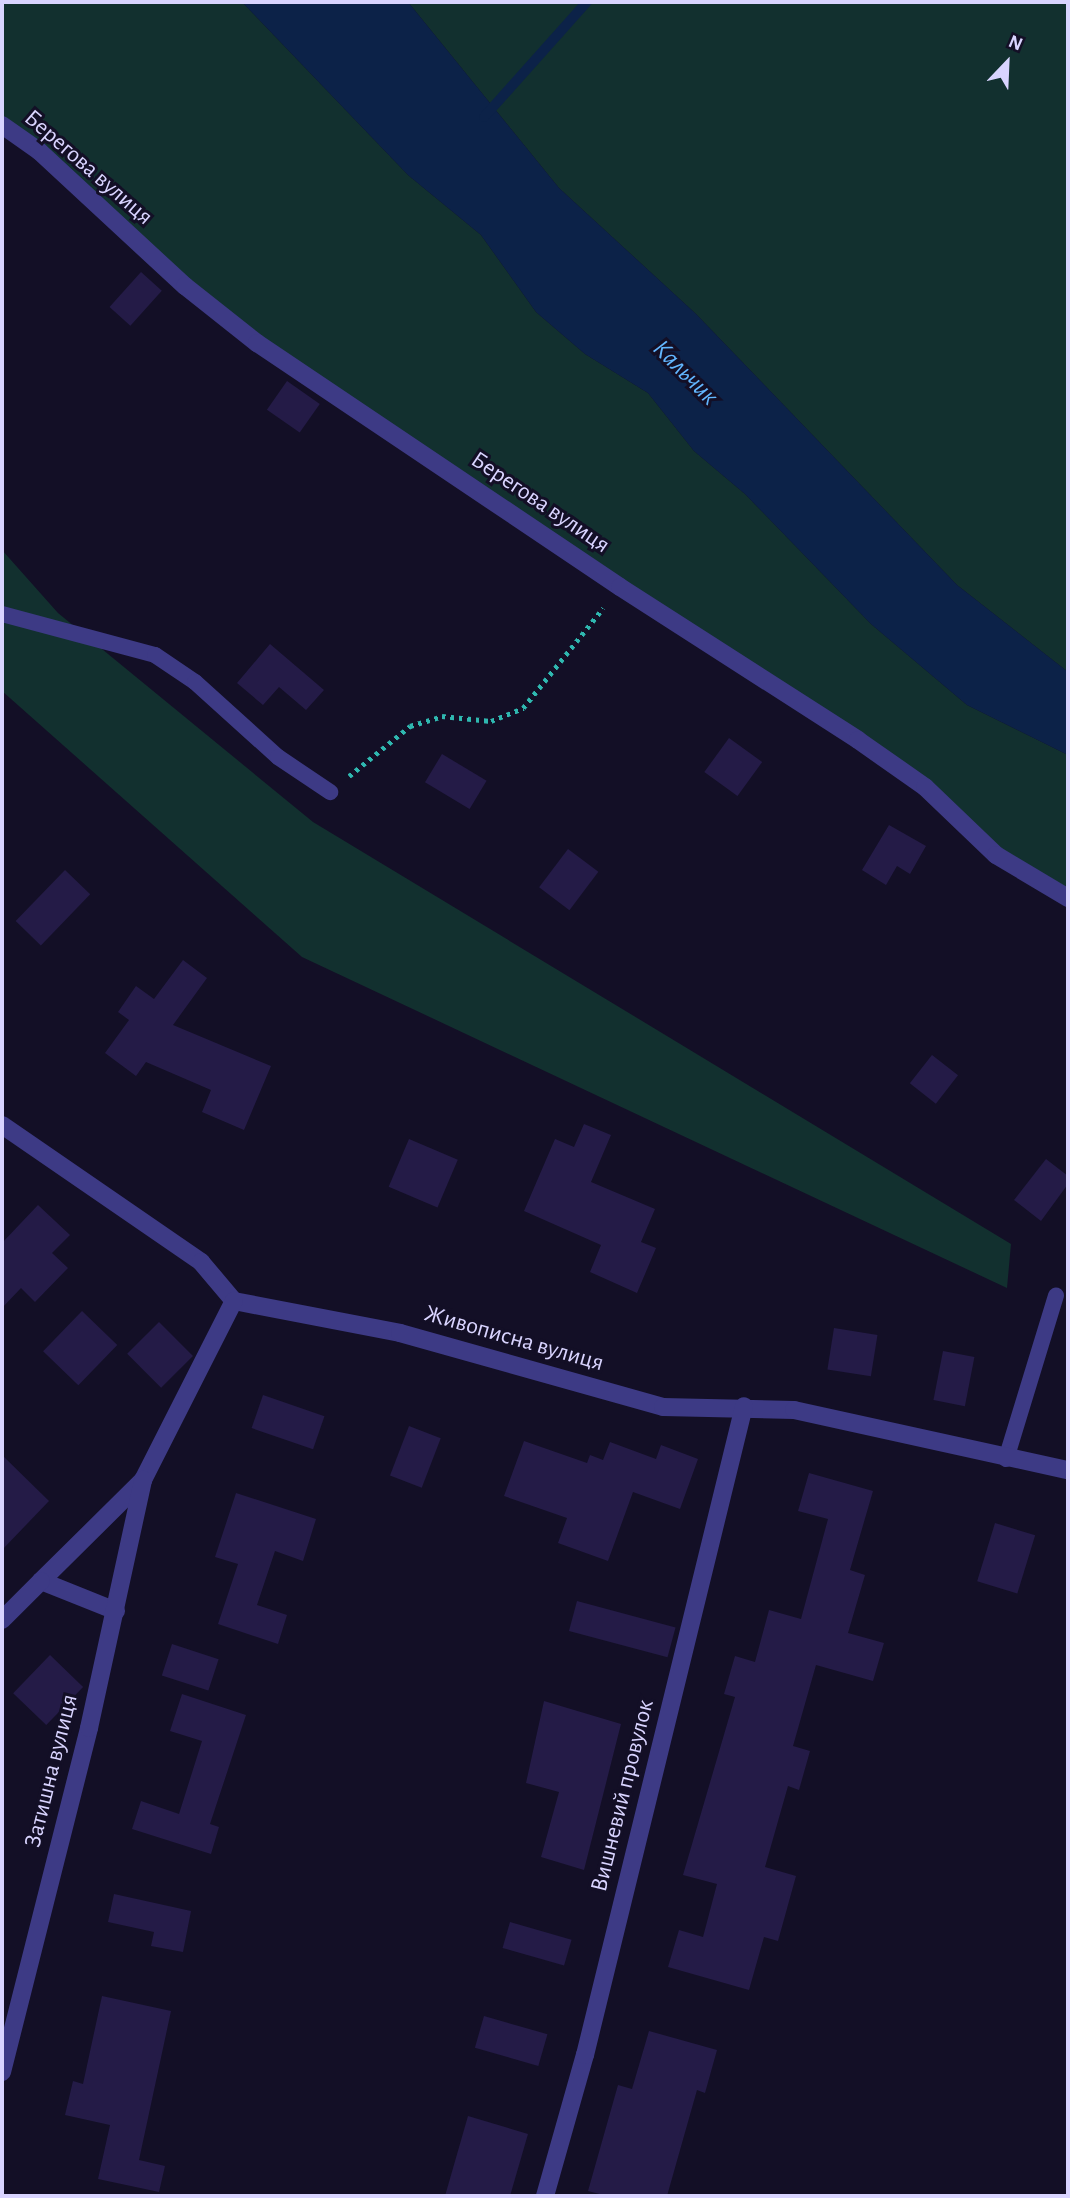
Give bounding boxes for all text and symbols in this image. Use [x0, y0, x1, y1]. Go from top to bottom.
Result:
north arrow [972, 28, 1042, 98]
text: N [1006, 32, 1025, 55]
street label: Берегова вулиця [18, 104, 158, 232]
water label: Кальчик [646, 334, 724, 412]
street label: Берегова вулиця [465, 446, 615, 560]
street label: Живописна вулиця [421, 1300, 607, 1378]
street label: Затишна вулиця [19, 1691, 85, 1851]
street label: Вишневий провулок [585, 1697, 661, 1895]

